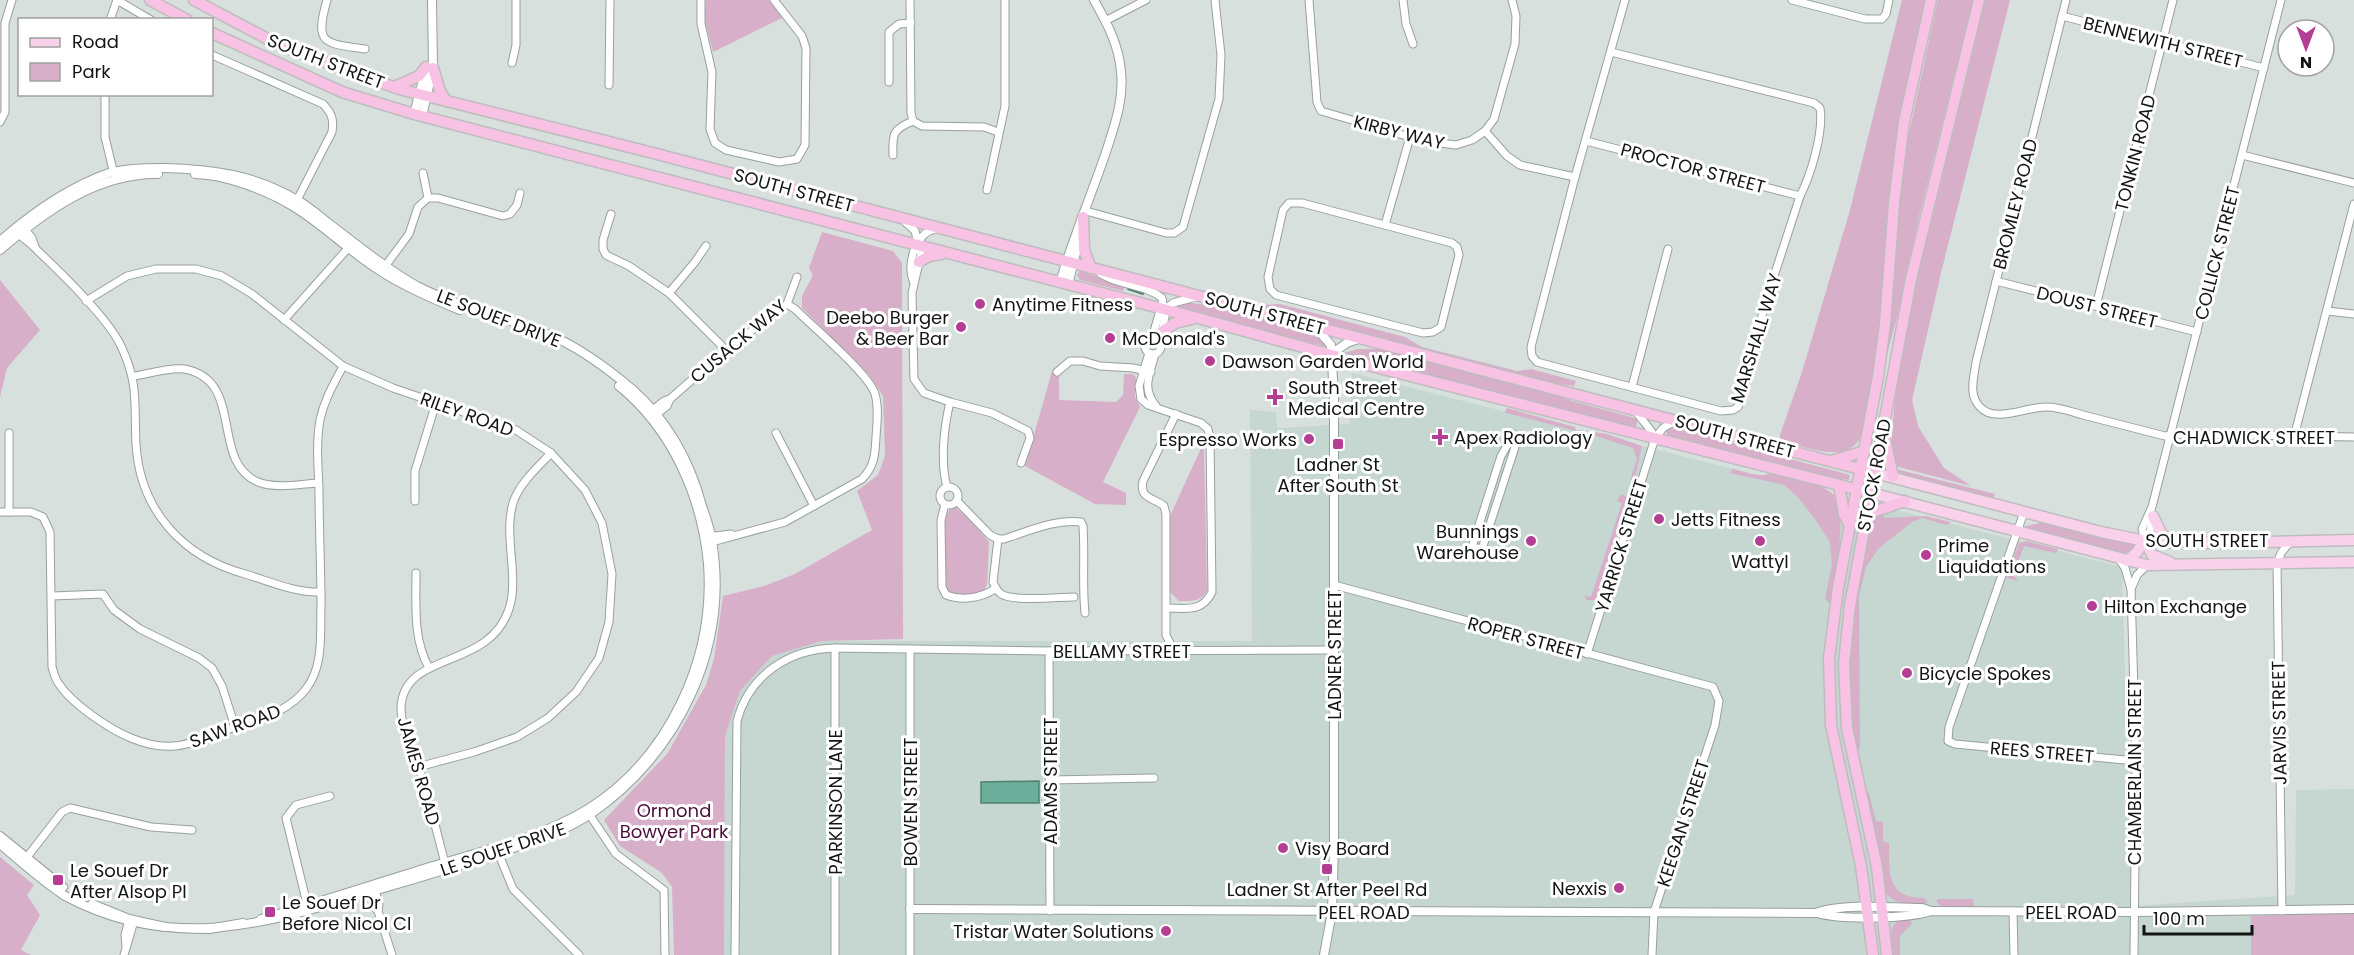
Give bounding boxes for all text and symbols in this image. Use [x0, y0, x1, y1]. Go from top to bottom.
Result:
street label: BENNEWITH STREET [2081, 10, 2245, 74]
legend [18, 18, 213, 96]
north arrow [2276, 18, 2336, 78]
street label: SOUTH STREET [264, 27, 388, 95]
text: Road [72, 29, 119, 54]
text: N [2300, 51, 2312, 74]
text: Park [72, 59, 111, 84]
street label: TONKIN ROAD [2108, 92, 2162, 214]
street label: KIRBY WAY [1351, 109, 1447, 155]
street label: BROMLEY ROAD [1987, 136, 2043, 272]
street label: PROCTOR STREET [1618, 137, 1768, 199]
street label: SOUTH STREET [731, 162, 857, 218]
street label: COLLICK STREET [2188, 183, 2246, 322]
street label: MARSHALL WAY [1724, 270, 1788, 406]
street label: DOUST STREET [2034, 280, 2160, 334]
street label: LE SOUEF DRIVE [433, 283, 565, 353]
street label: SOUTH STREET [1202, 285, 1328, 341]
place label: Anytime Fitness [992, 292, 1133, 317]
street label: CUSACK WAY [685, 293, 792, 389]
marker: Anytime Fitness [973, 297, 987, 311]
place label: Deebo Burger & Beer Bar [826, 305, 949, 351]
marker: Deebo Burger & Beer Bar [954, 320, 968, 334]
place label: McDonald's [1122, 326, 1225, 351]
marker: McDonald's [1103, 331, 1117, 345]
place label: Dawson Garden World [1222, 349, 1424, 374]
marker: Dawson Garden World [1203, 354, 1217, 368]
place label: South Street Medical Centre [1288, 375, 1425, 421]
street label: RILEY ROAD [417, 386, 517, 442]
marker: South Street Medical Centre [1266, 388, 1284, 406]
street label: SOUTH STREET [1672, 408, 1798, 464]
street label: STOCK ROAD [1851, 417, 1897, 533]
place label: Apex Radiology [1454, 425, 1592, 450]
street label: CHADWICK STREET [2173, 425, 2335, 450]
place label: Espresso Works [1159, 427, 1297, 452]
marker: Apex Radiology [1431, 428, 1449, 446]
marker: Espresso Works [1302, 432, 1316, 446]
marker: Ladner St After South St [1331, 437, 1345, 451]
place label: Ladner St After South St [1278, 452, 1398, 498]
street label: YARRICK STREET [1589, 476, 1653, 616]
place label: Jetts Fitness [1671, 507, 1781, 532]
marker: Jetts Fitness [1652, 512, 1666, 526]
place label: Bunnings Warehouse [1416, 519, 1519, 565]
street label: SOUTH STREET [2145, 528, 2269, 553]
place label: Prime Liquidations [1938, 533, 2046, 579]
marker: Bunnings Warehouse [1524, 534, 1538, 548]
marker: Wattyl [1753, 534, 1767, 548]
marker: Prime Liquidations [1919, 548, 1933, 562]
place label: Wattyl [1731, 549, 1789, 574]
street label: LADNER STREET [1322, 590, 1347, 720]
place label: Hilton Exchange [2104, 594, 2247, 619]
marker: Hilton Exchange [2085, 599, 2099, 613]
street label: ROPER STREET [1465, 610, 1587, 666]
street label: BELLAMY STREET [1053, 639, 1191, 664]
place label: Bicycle Spokes [1919, 661, 2051, 686]
street label: JARVIS STREET [2265, 661, 2293, 785]
marker: Bicycle Spokes [1900, 666, 1914, 680]
street label: CHAMBERLAIN STREET [2122, 679, 2147, 865]
street label: SAW ROAD [186, 698, 284, 754]
street label: JAMES ROAD [392, 714, 446, 828]
street label: ADAMS STREET [1038, 717, 1063, 845]
street label: PARKINSON LANE [823, 729, 848, 875]
street label: REES STREET [1989, 735, 2095, 769]
street label: BOWEN STREET [898, 737, 923, 866]
street label: KEEGAN STREET [1651, 756, 1715, 890]
park label: Ormond Bowyer Park [620, 798, 729, 844]
street label: LE SOUEF DRIVE [437, 816, 569, 882]
place label: Visy Board [1295, 836, 1390, 861]
marker: Visy Board [1276, 841, 1290, 855]
place label: Le Souef Dr After Alsop Pl [70, 858, 187, 904]
marker: Ladner St After Peel Rd [1320, 862, 1334, 876]
marker: Le Souef Dr After Alsop Pl [51, 873, 65, 887]
place label: Nexxis [1552, 876, 1607, 901]
place label: Ladner St After Peel Rd [1227, 877, 1427, 902]
marker: Nexxis [1612, 881, 1626, 895]
place label: Le Souef Dr Before Nicol Cl [282, 890, 411, 936]
scale bar [2144, 898, 2252, 936]
street label: PEEL ROAD [1318, 900, 1410, 925]
street label: PEEL ROAD [2025, 900, 2117, 925]
marker: Le Souef Dr Before Nicol Cl [263, 905, 277, 919]
text: 100 m [2153, 906, 2205, 931]
place label: Tristar Water Solutions [953, 919, 1154, 944]
marker: Tristar Water Solutions [1159, 924, 1173, 938]

